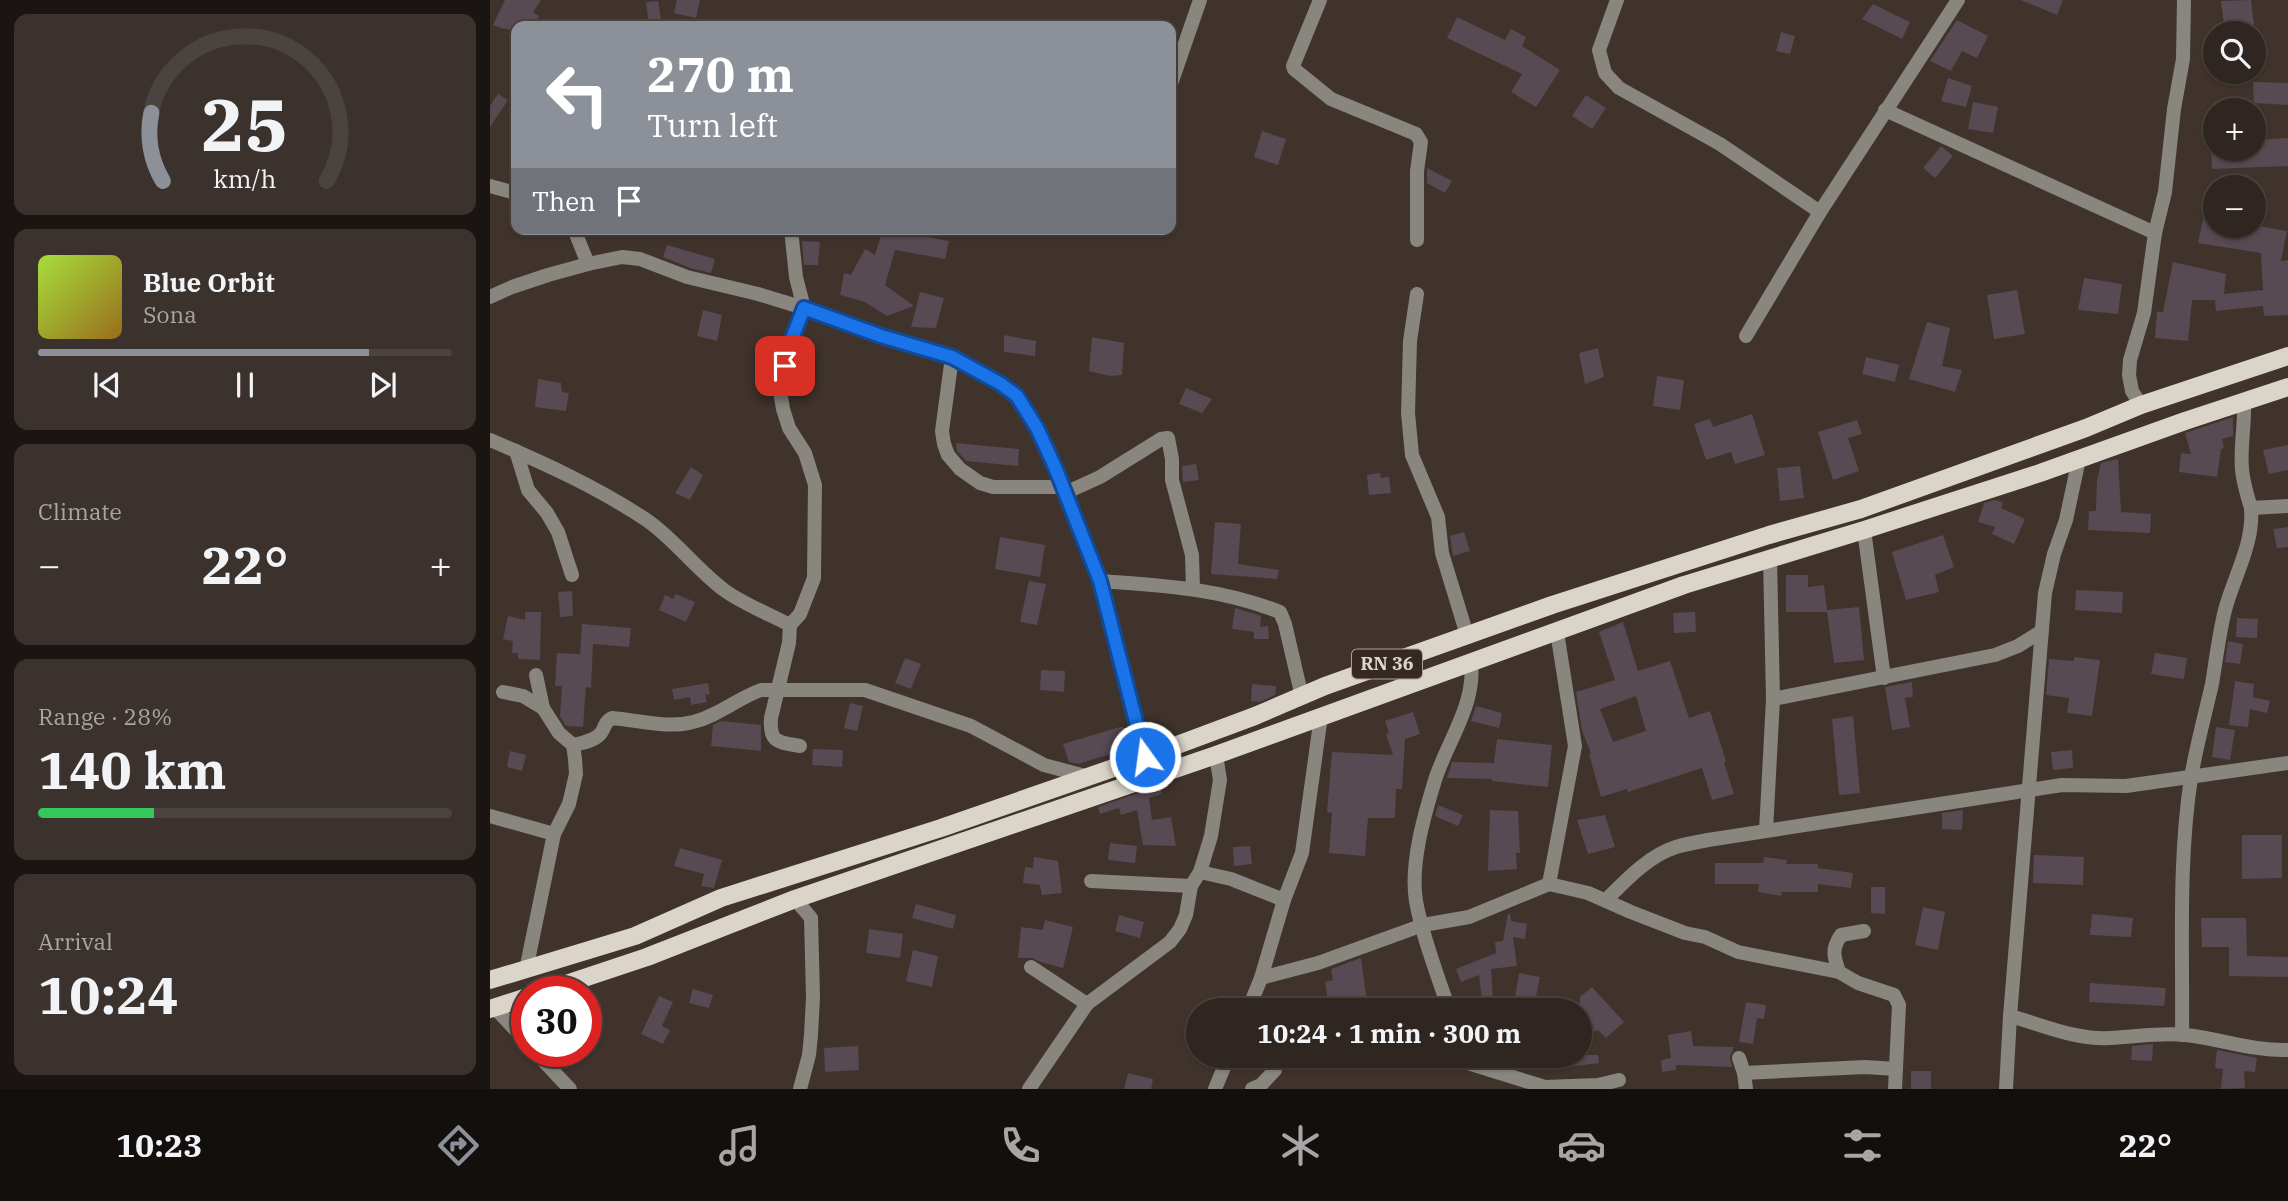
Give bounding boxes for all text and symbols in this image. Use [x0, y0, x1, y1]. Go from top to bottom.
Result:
map controls [2203, 21, 2266, 238]
button: search [2203, 21, 2266, 84]
text: 270 m [647, 42, 794, 105]
icon: left [532, 49, 623, 140]
text: 25 [201, 76, 289, 171]
button: + [2203, 98, 2266, 161]
text: Turn left [647, 104, 778, 146]
text: km/h [213, 161, 277, 194]
button: − [2203, 175, 2266, 238]
icon: arrive [610, 182, 648, 220]
text: Then [532, 184, 596, 218]
text: Blue Orbit [143, 265, 275, 299]
text: Sona [143, 299, 197, 329]
pin [755, 336, 815, 396]
icon: arrive [766, 347, 804, 385]
icon: previous [88, 366, 126, 404]
icon: pause [226, 366, 264, 404]
icon: next [364, 366, 402, 404]
text: Climate [38, 496, 122, 526]
text: 22° [202, 531, 288, 598]
text: − [38, 540, 61, 589]
text: + [429, 540, 452, 589]
road number: RN 36 [1352, 650, 1422, 678]
text: Range · 28% [38, 701, 172, 731]
position arrow [1108, 720, 1182, 794]
text: 140 km [38, 736, 227, 803]
text: Arrival [38, 926, 113, 956]
text: 10:24 [38, 961, 179, 1028]
speed limit sign: 30 [511, 976, 602, 1067]
text: 10:24 · 1 min · 300 m [1257, 1016, 1521, 1050]
icon: directions [434, 1121, 483, 1170]
icon: music [715, 1121, 764, 1170]
icon: phone [996, 1121, 1045, 1170]
icon: climate [1276, 1121, 1325, 1170]
icon: car [1557, 1121, 1606, 1170]
icon: filters [1838, 1121, 1887, 1170]
text: 10:23 [116, 1124, 202, 1166]
text: 22° [2119, 1124, 2172, 1166]

